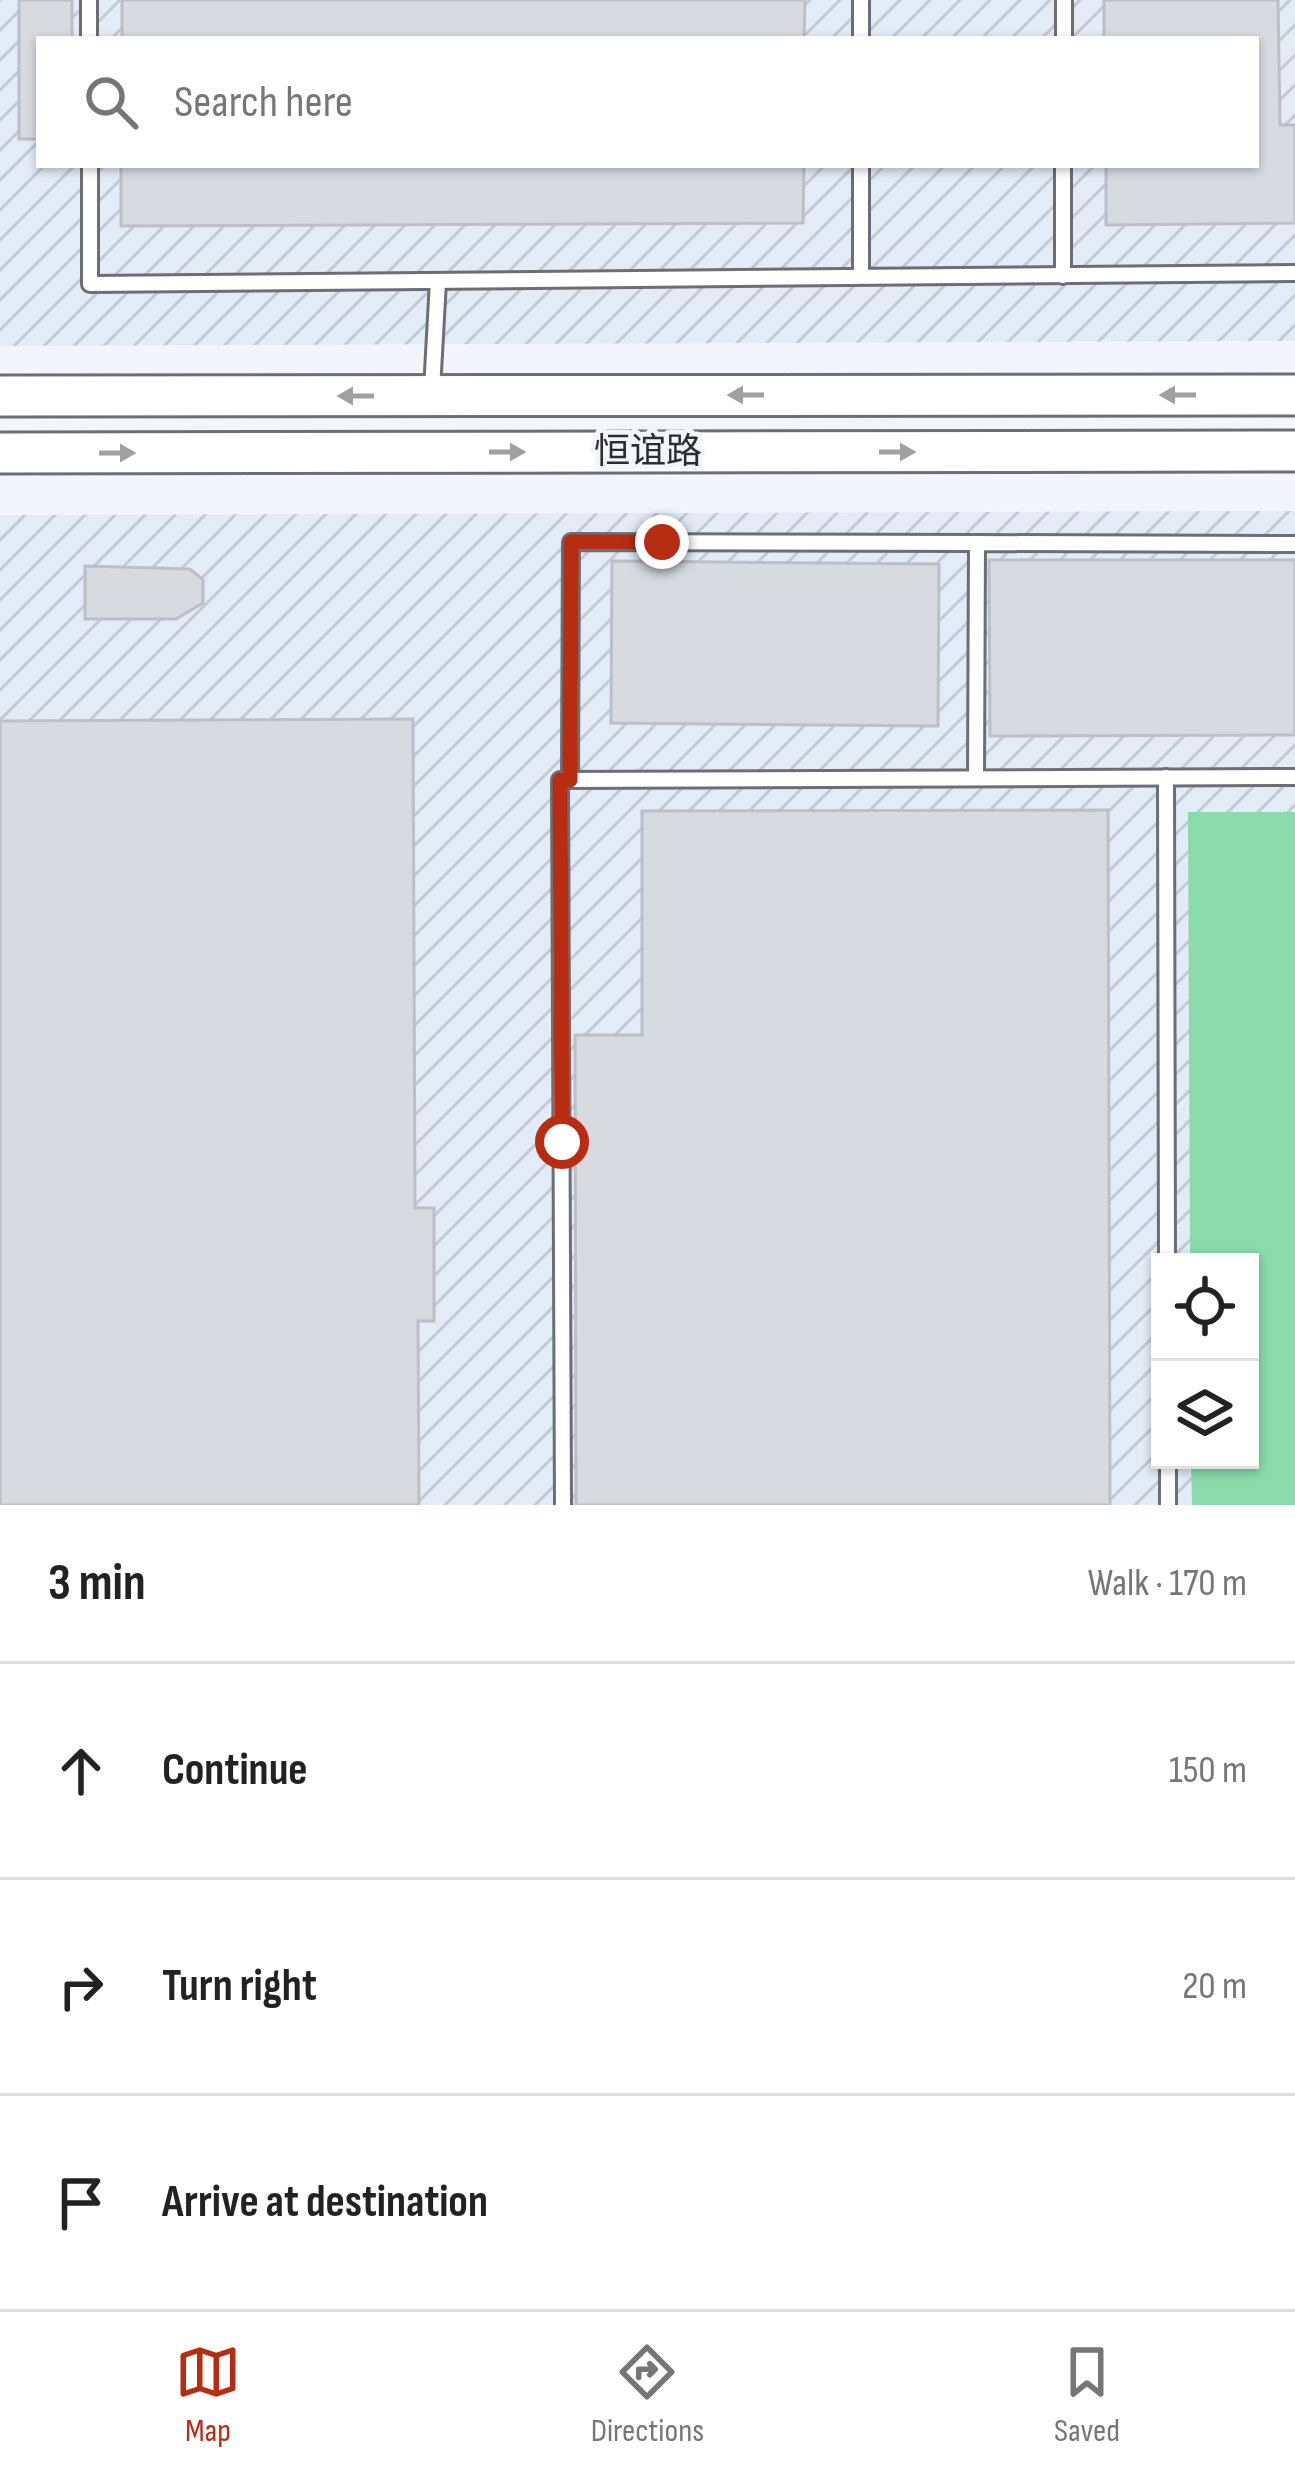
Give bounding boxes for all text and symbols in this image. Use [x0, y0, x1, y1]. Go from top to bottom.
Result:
search box [36, 36, 1259, 168]
icon: search [78, 69, 144, 135]
text: Search here [174, 75, 353, 130]
one-way arrow [726, 385, 764, 405]
one-way arrow [1158, 385, 1196, 405]
one-way arrow [336, 386, 374, 405]
street label: 恒谊路 [594, 431, 702, 474]
one-way arrow [489, 442, 527, 462]
one-way arrow [879, 442, 917, 462]
one-way arrow [99, 443, 137, 463]
route end [635, 515, 689, 569]
route start [535, 1115, 589, 1169]
map controls [1151, 1253, 1259, 1469]
button: locate [1151, 1253, 1259, 1361]
button: layers [1151, 1361, 1259, 1469]
text: 3 min [48, 1553, 146, 1614]
text: Walk · 170 m [1088, 1560, 1247, 1607]
icon: ahead [48, 1738, 114, 1804]
text: Continue [162, 1743, 308, 1798]
text: 150 m [1169, 1747, 1247, 1794]
icon: right [48, 1954, 114, 2020]
text: Turn right [162, 1959, 317, 2014]
text: 20 m [1182, 1963, 1247, 2010]
icon: arrive [48, 2170, 114, 2236]
text: Arrive at destination [162, 2175, 488, 2230]
tab: Map [175, 2339, 241, 2451]
tab: Directions [591, 2339, 704, 2451]
tab: Saved [1054, 2339, 1120, 2451]

